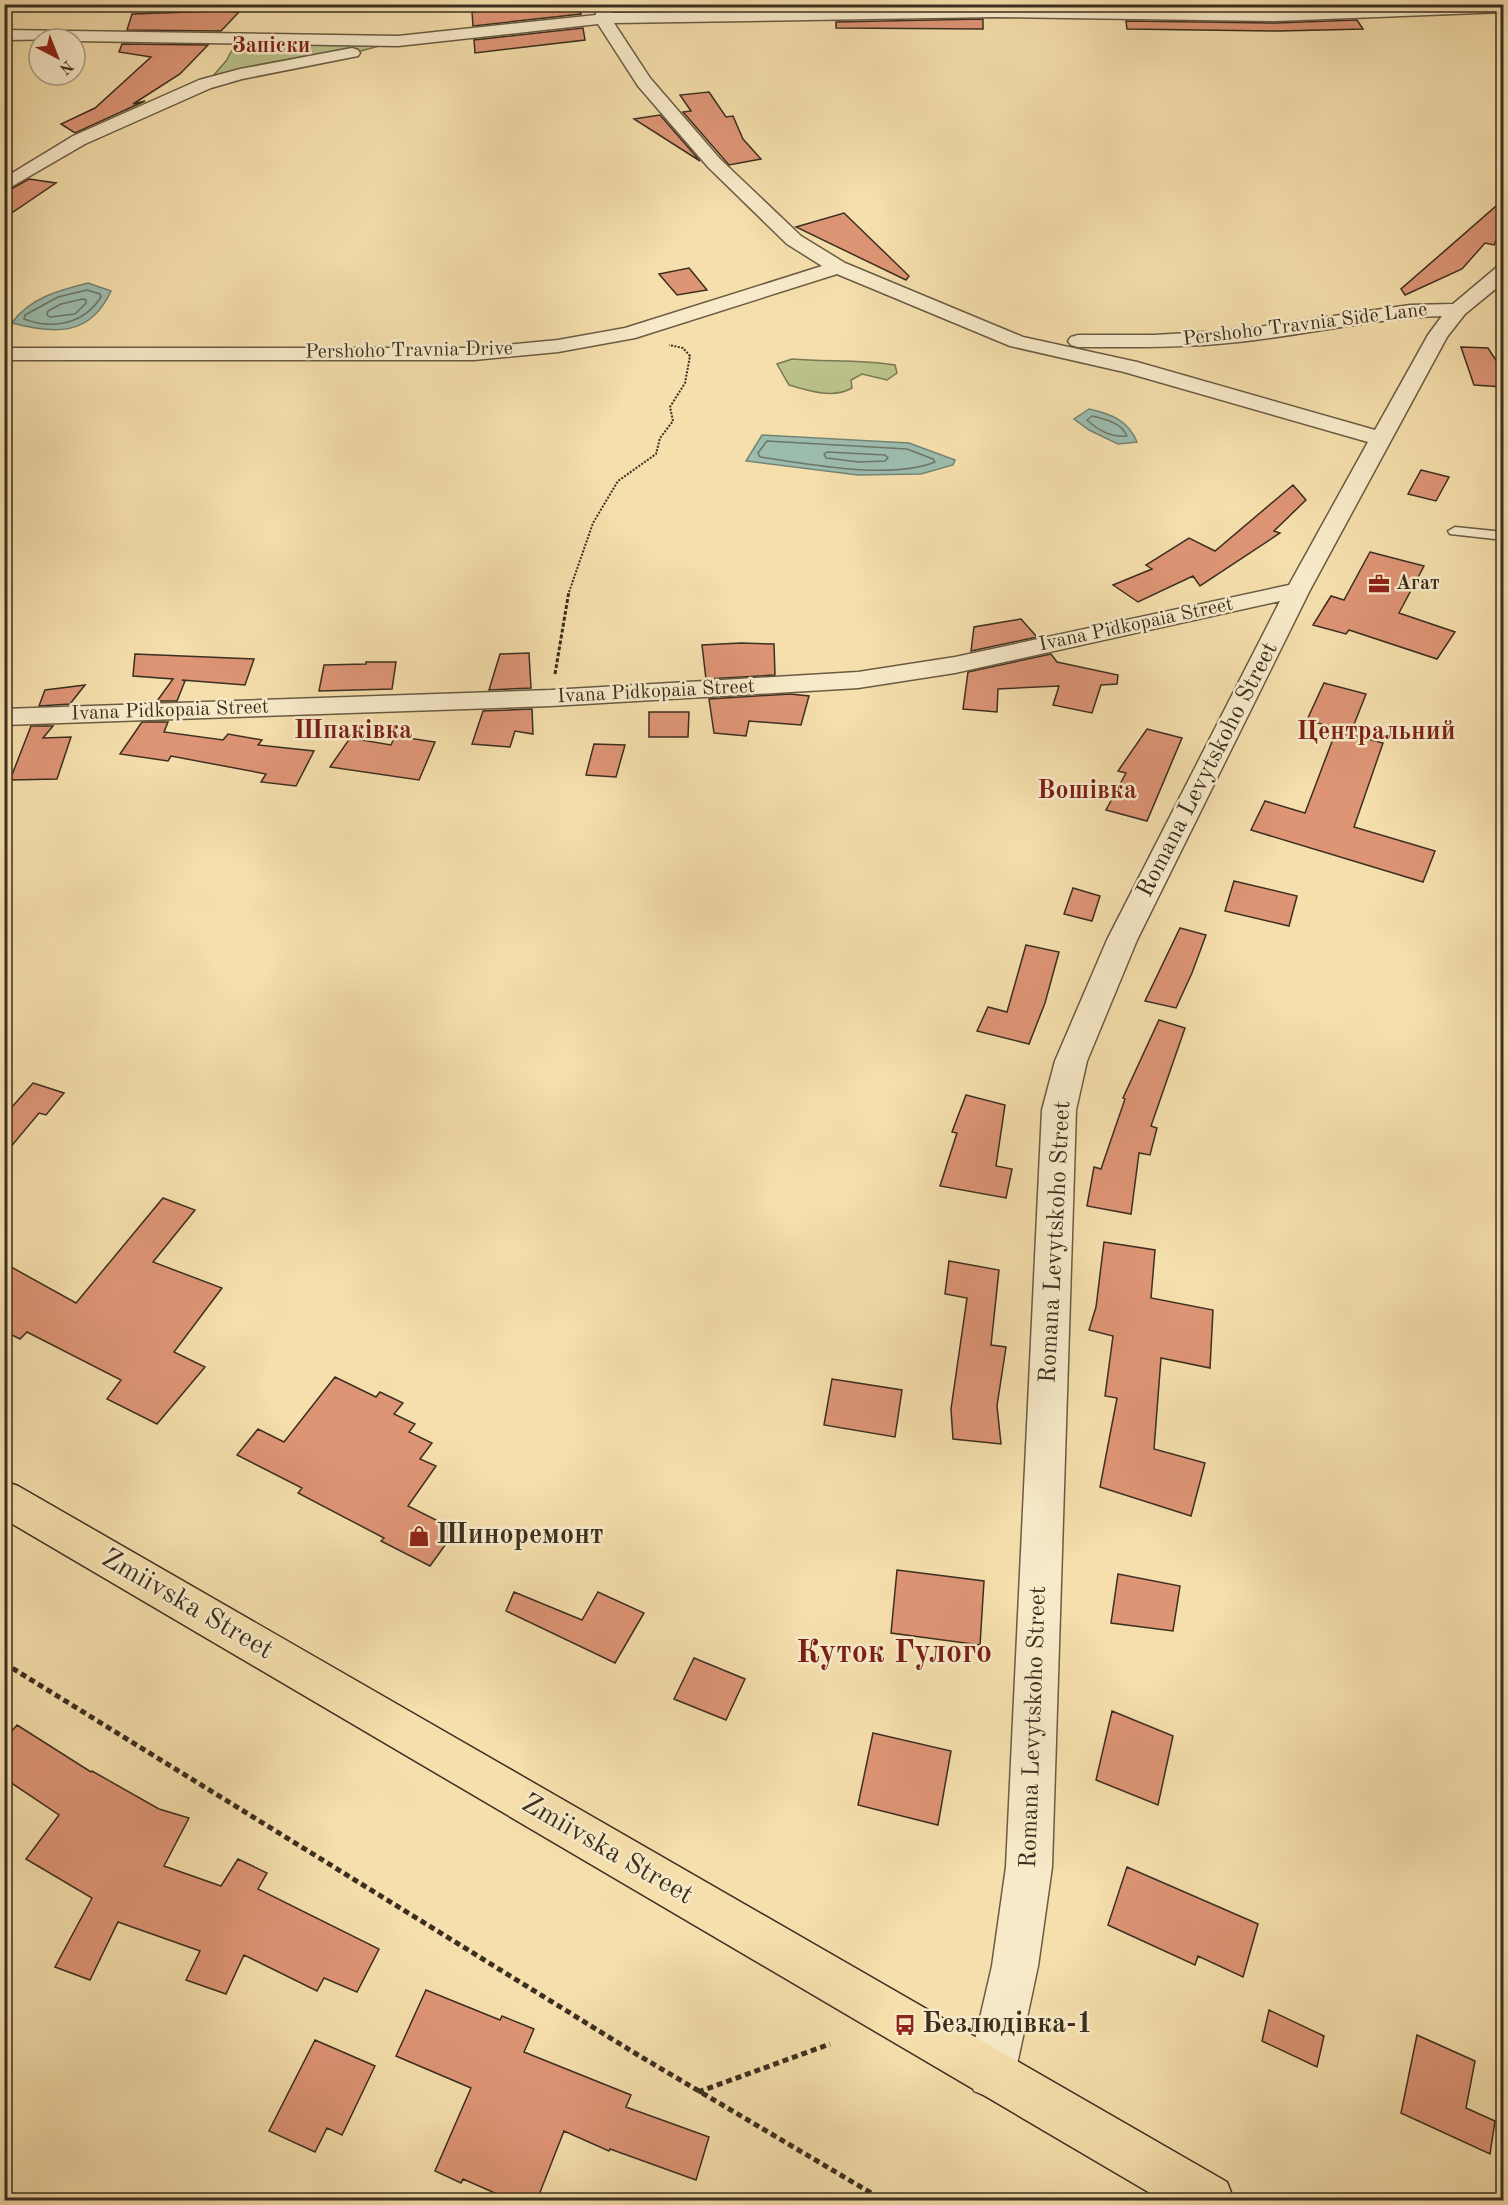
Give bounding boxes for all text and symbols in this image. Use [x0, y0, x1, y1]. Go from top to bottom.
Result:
north arrow [27, 27, 87, 87]
district label: Запіски [232, 35, 310, 57]
text: N [55, 57, 76, 77]
street label: Pershoho Travnia Side Lane [1182, 300, 1428, 350]
street label: Pershoho Travnia Drive [305, 339, 513, 363]
office icon: Агат [1367, 572, 1391, 596]
place label: Агат [1396, 574, 1440, 594]
street label: Ivana Pidkopaia Street [1037, 595, 1235, 655]
street label: Romana Levytskoho Street [1133, 639, 1283, 901]
street label: Ivana Pidkopaia Street [557, 677, 755, 707]
street label: Ivana Pidkopaia Street [71, 698, 269, 724]
district label: Шпаківка [294, 718, 412, 744]
district label: Центральний [1296, 719, 1456, 745]
district label: Вошівка [1037, 778, 1137, 804]
street label: Romana Levytskoho Street [1037, 1100, 1075, 1384]
place label: Шиноремонт [436, 1522, 604, 1550]
shop icon: Шиноремонт [407, 1524, 431, 1548]
street label: Zmiivska Street [96, 1545, 278, 1665]
street label: Romana Levytskoho Street [1017, 1585, 1051, 1869]
district label: Куток Гулого [796, 1638, 992, 1670]
street label: Zmiivska Street [516, 1790, 698, 1910]
place label: Безлюдівка-1 [922, 2010, 1093, 2039]
bus stop icon: Безлюдівка-1 [893, 2013, 917, 2037]

